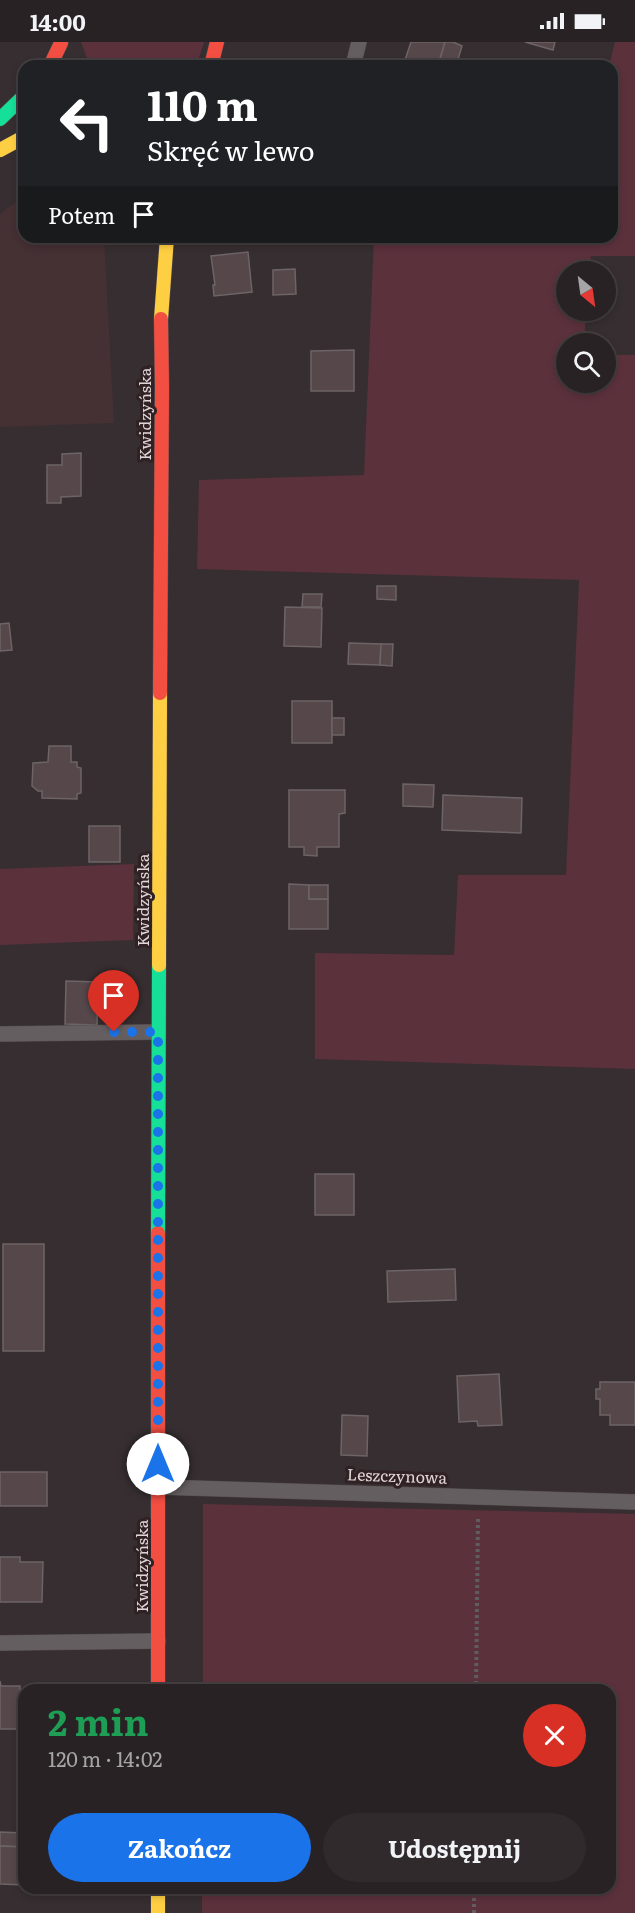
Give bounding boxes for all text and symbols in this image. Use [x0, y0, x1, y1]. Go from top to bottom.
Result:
text: 14:00 [30, 5, 86, 38]
text: 110 m [147, 72, 258, 134]
icon: left [48, 84, 126, 162]
text: Skręć w lewo [147, 129, 315, 169]
text: Potem [48, 198, 115, 231]
icon: arrive [127, 198, 160, 231]
north arrow [556, 261, 616, 321]
map controls [556, 261, 616, 393]
button: search [556, 333, 616, 393]
street label: Kwidzyńska [132, 367, 156, 460]
street label: Kwidzyńska [130, 853, 154, 946]
pin [88, 970, 139, 1032]
icon: arrive [97, 979, 130, 1012]
position arrow [126, 1432, 190, 1496]
street label: Leszczynowa [347, 1461, 448, 1489]
street label: Kwidzyńska [129, 1519, 153, 1612]
text: 2 min [48, 1694, 149, 1747]
button: close [523, 1704, 586, 1767]
text: 120 m · 14:02 [48, 1743, 162, 1773]
button: Zakończ [48, 1813, 311, 1882]
button: Udostępnij [323, 1813, 586, 1882]

